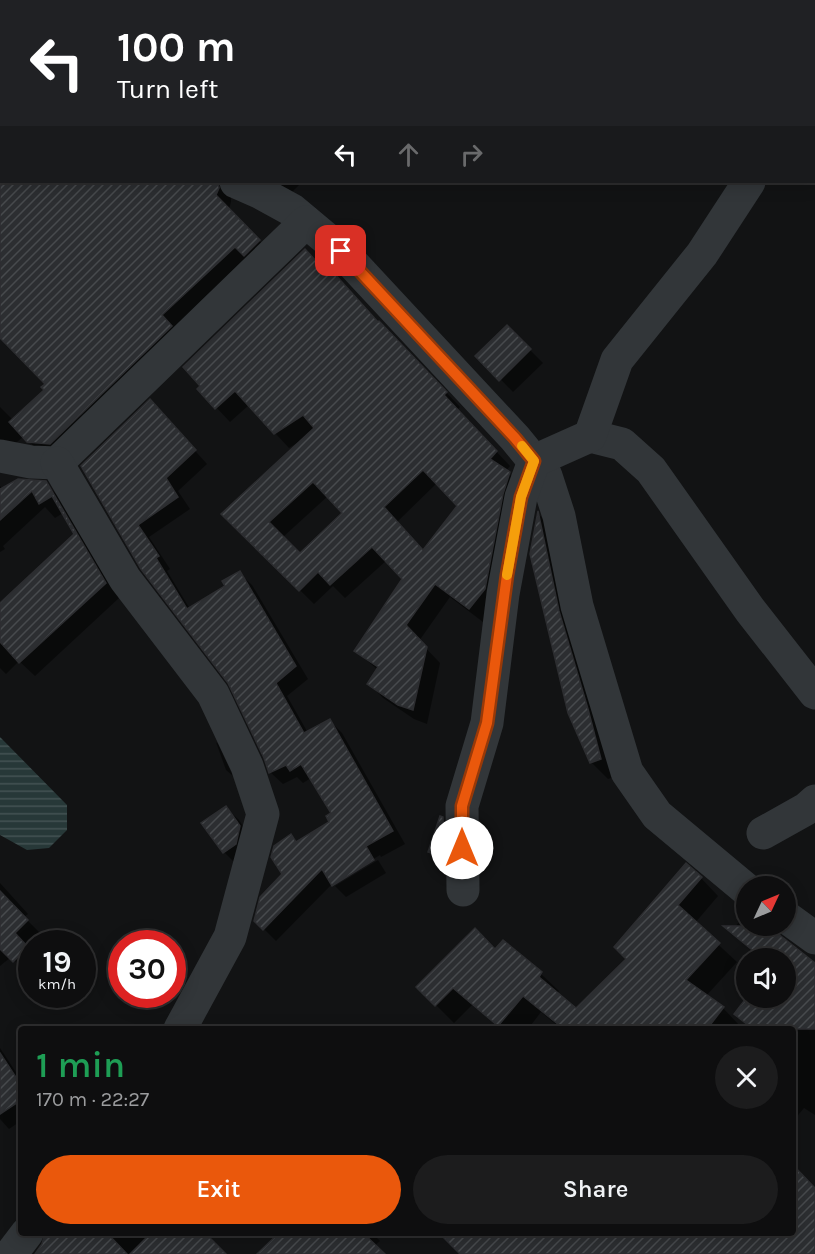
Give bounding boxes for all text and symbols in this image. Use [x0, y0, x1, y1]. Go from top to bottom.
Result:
text: 100 m [117, 22, 236, 72]
icon: left [18, 24, 96, 102]
text: Turn left [117, 73, 218, 105]
icon: left [329, 138, 362, 171]
icon: ahead [392, 138, 425, 171]
icon: right [455, 138, 488, 171]
pin [315, 225, 366, 276]
icon: arrive [324, 234, 357, 267]
position arrow [430, 816, 494, 880]
north arrow [736, 876, 796, 936]
map controls [736, 876, 796, 1008]
speed limit sign: 30 [108, 930, 186, 1008]
text: 19 [42, 944, 71, 980]
button: sound [736, 948, 796, 1008]
text: km/h [38, 975, 76, 993]
text: 1 min [36, 1044, 125, 1086]
button: close [715, 1046, 778, 1109]
text: 170 m · 22:27 [36, 1088, 149, 1111]
button: Exit [36, 1155, 401, 1224]
button: Share [413, 1155, 778, 1224]

